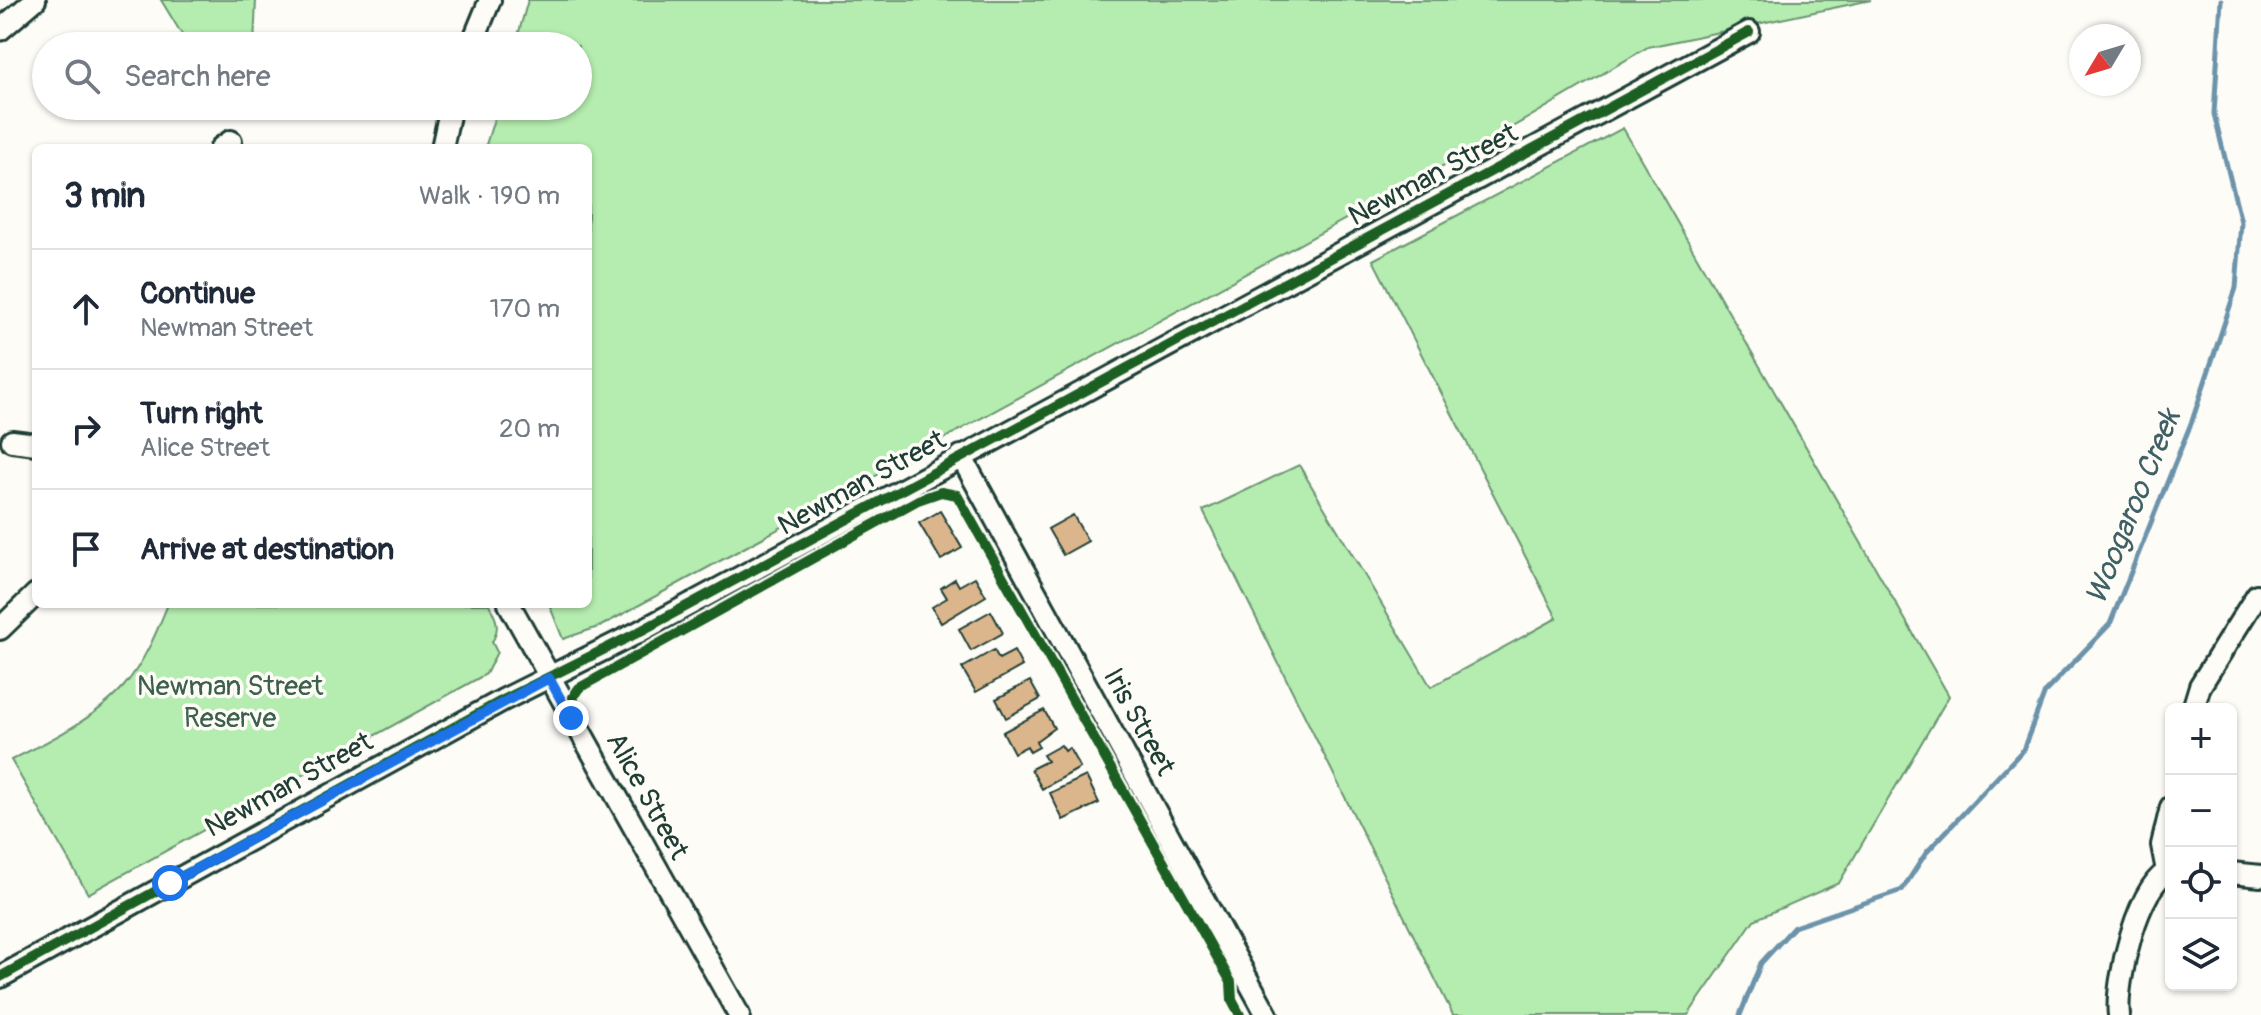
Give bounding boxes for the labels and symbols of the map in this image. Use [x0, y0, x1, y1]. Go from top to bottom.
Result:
north arrow [2069, 24, 2141, 96]
street label: Newman Street [1342, 115, 1524, 234]
water label: Woogaroo Creek [2077, 402, 2190, 610]
street label: Newman Street [772, 422, 953, 544]
street label: Iris Street [1095, 662, 1183, 782]
park label: Newman Street Reserve [137, 669, 324, 736]
route end [553, 700, 589, 736]
street label: Newman Street [199, 724, 380, 846]
street label: Alice Street [598, 726, 697, 866]
route start [152, 865, 188, 901]

